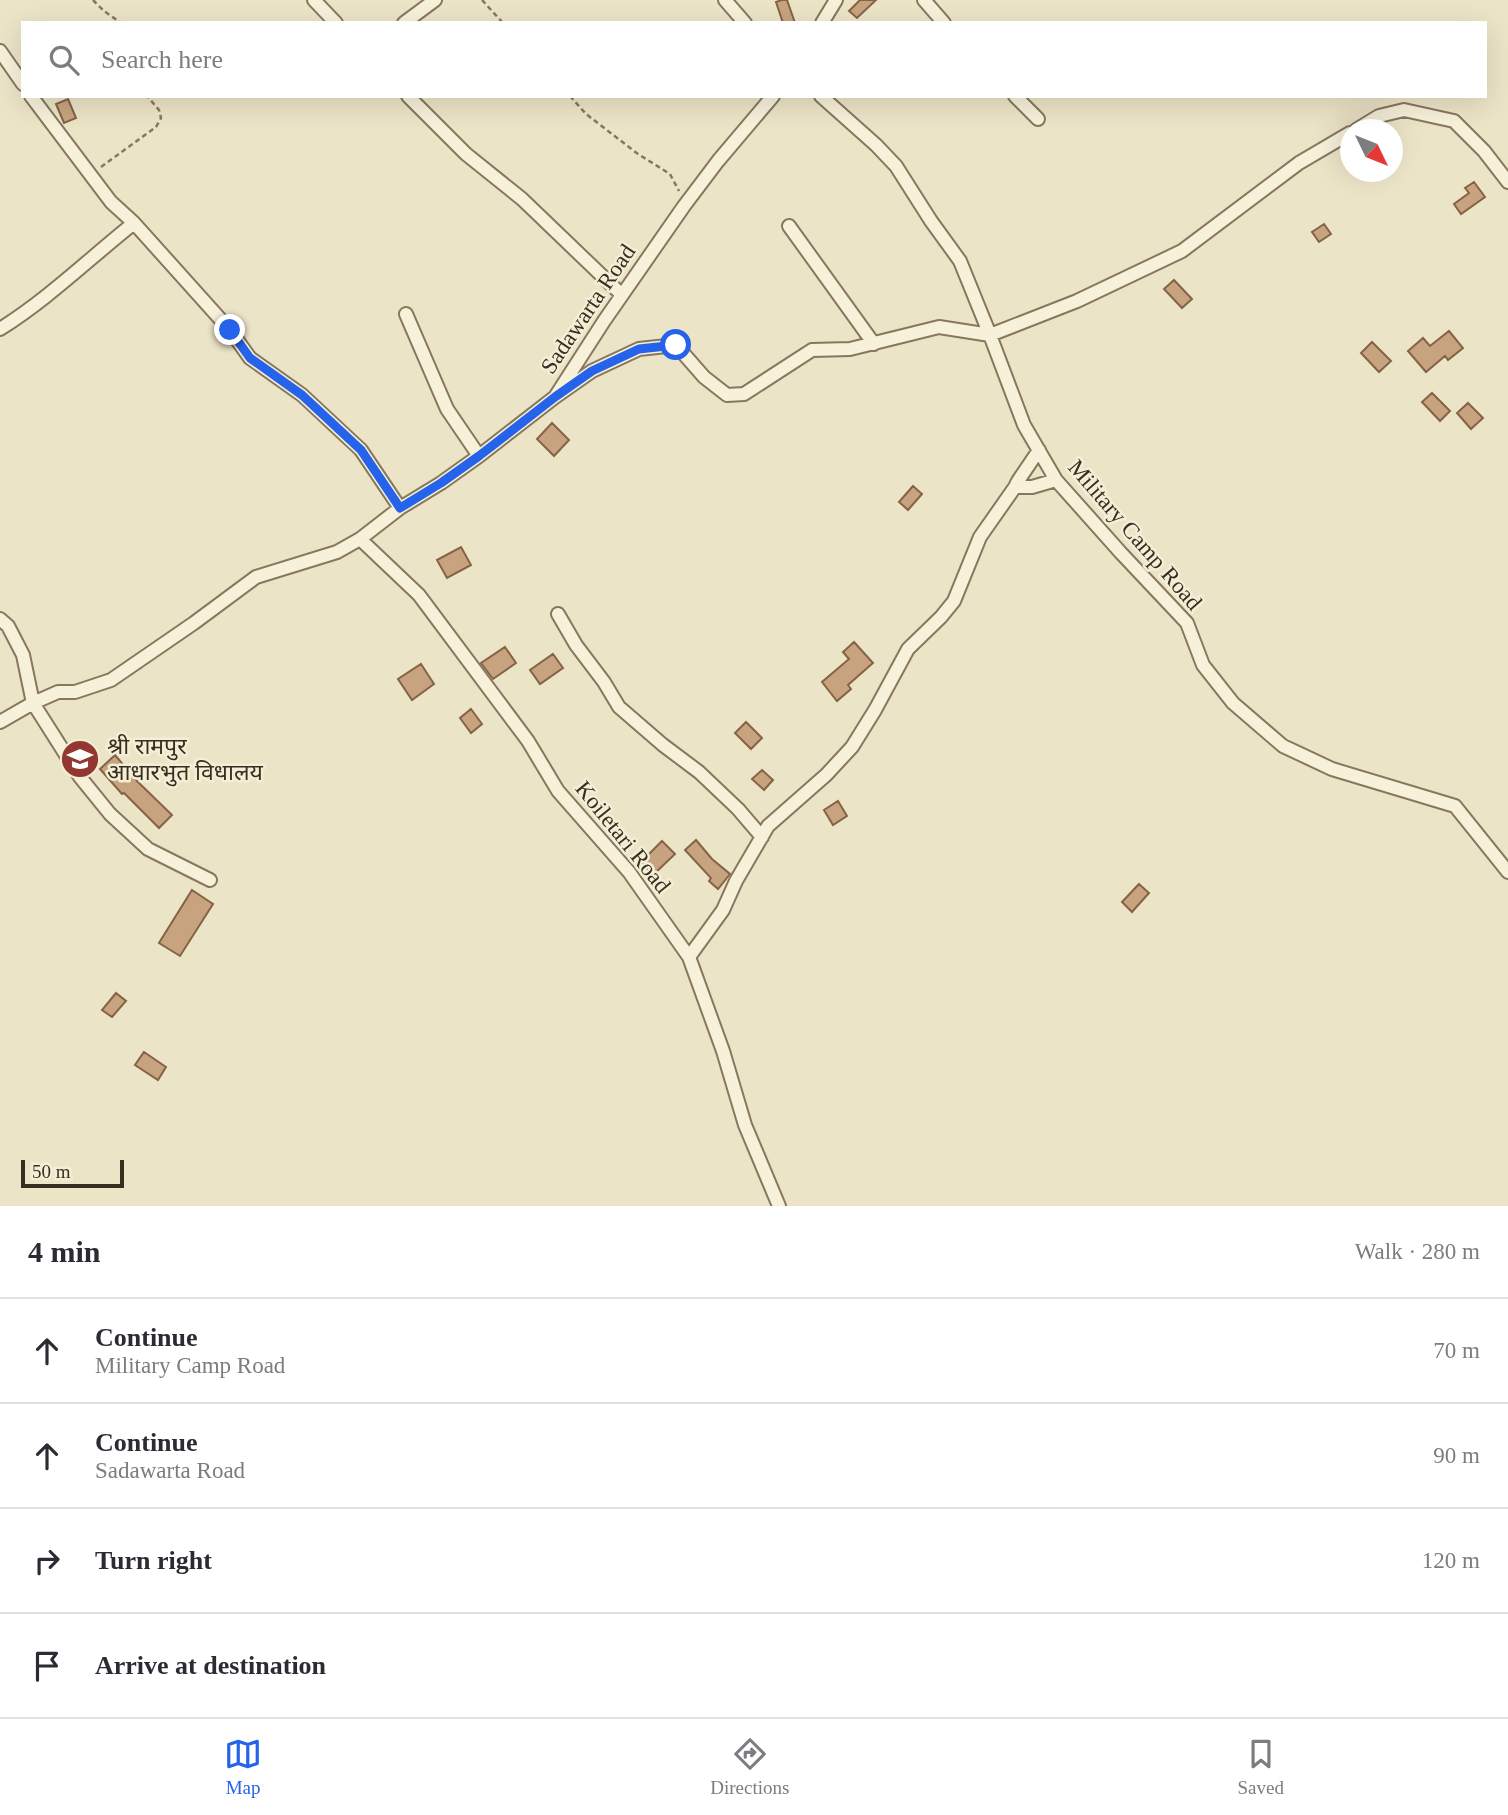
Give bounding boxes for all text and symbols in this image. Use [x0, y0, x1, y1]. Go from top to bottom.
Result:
search box [21, 21, 1487, 98]
icon: search [45, 41, 83, 79]
text: Search here [101, 45, 223, 74]
north arrow [1340, 119, 1403, 182]
street label: Sadawarta Road [536, 239, 641, 378]
route end [214, 314, 245, 345]
route start [660, 329, 691, 360]
street label: Military Camp Road [1063, 455, 1207, 615]
place label: श्री रामपुर आधारभुत विधालय [107, 734, 263, 787]
school or university icon: श्री रामपुर आधारभुत विधालय [59, 738, 101, 780]
street label: Koiletari Road [570, 776, 676, 898]
scale bar [21, 1157, 124, 1189]
text: 50 m [32, 1161, 71, 1182]
text: 4 min [28, 1235, 101, 1268]
text: Walk · 280 m [1355, 1239, 1480, 1264]
text: Continue [95, 1323, 198, 1352]
icon: ahead [28, 1332, 66, 1370]
text: 70 m [1433, 1338, 1480, 1363]
text: Military Camp Road [95, 1353, 285, 1378]
text: Continue [95, 1428, 198, 1457]
icon: ahead [28, 1437, 66, 1475]
text: 90 m [1433, 1443, 1480, 1468]
text: Sadawarta Road [95, 1458, 245, 1483]
icon: right [28, 1542, 66, 1580]
text: Turn right [95, 1546, 212, 1575]
text: 120 m [1422, 1548, 1480, 1573]
icon: arrive [28, 1647, 66, 1685]
text: Arrive at destination [95, 1651, 326, 1680]
tab: Map [224, 1735, 262, 1799]
tab: Directions [710, 1735, 789, 1799]
tab: Saved [1237, 1735, 1284, 1799]

